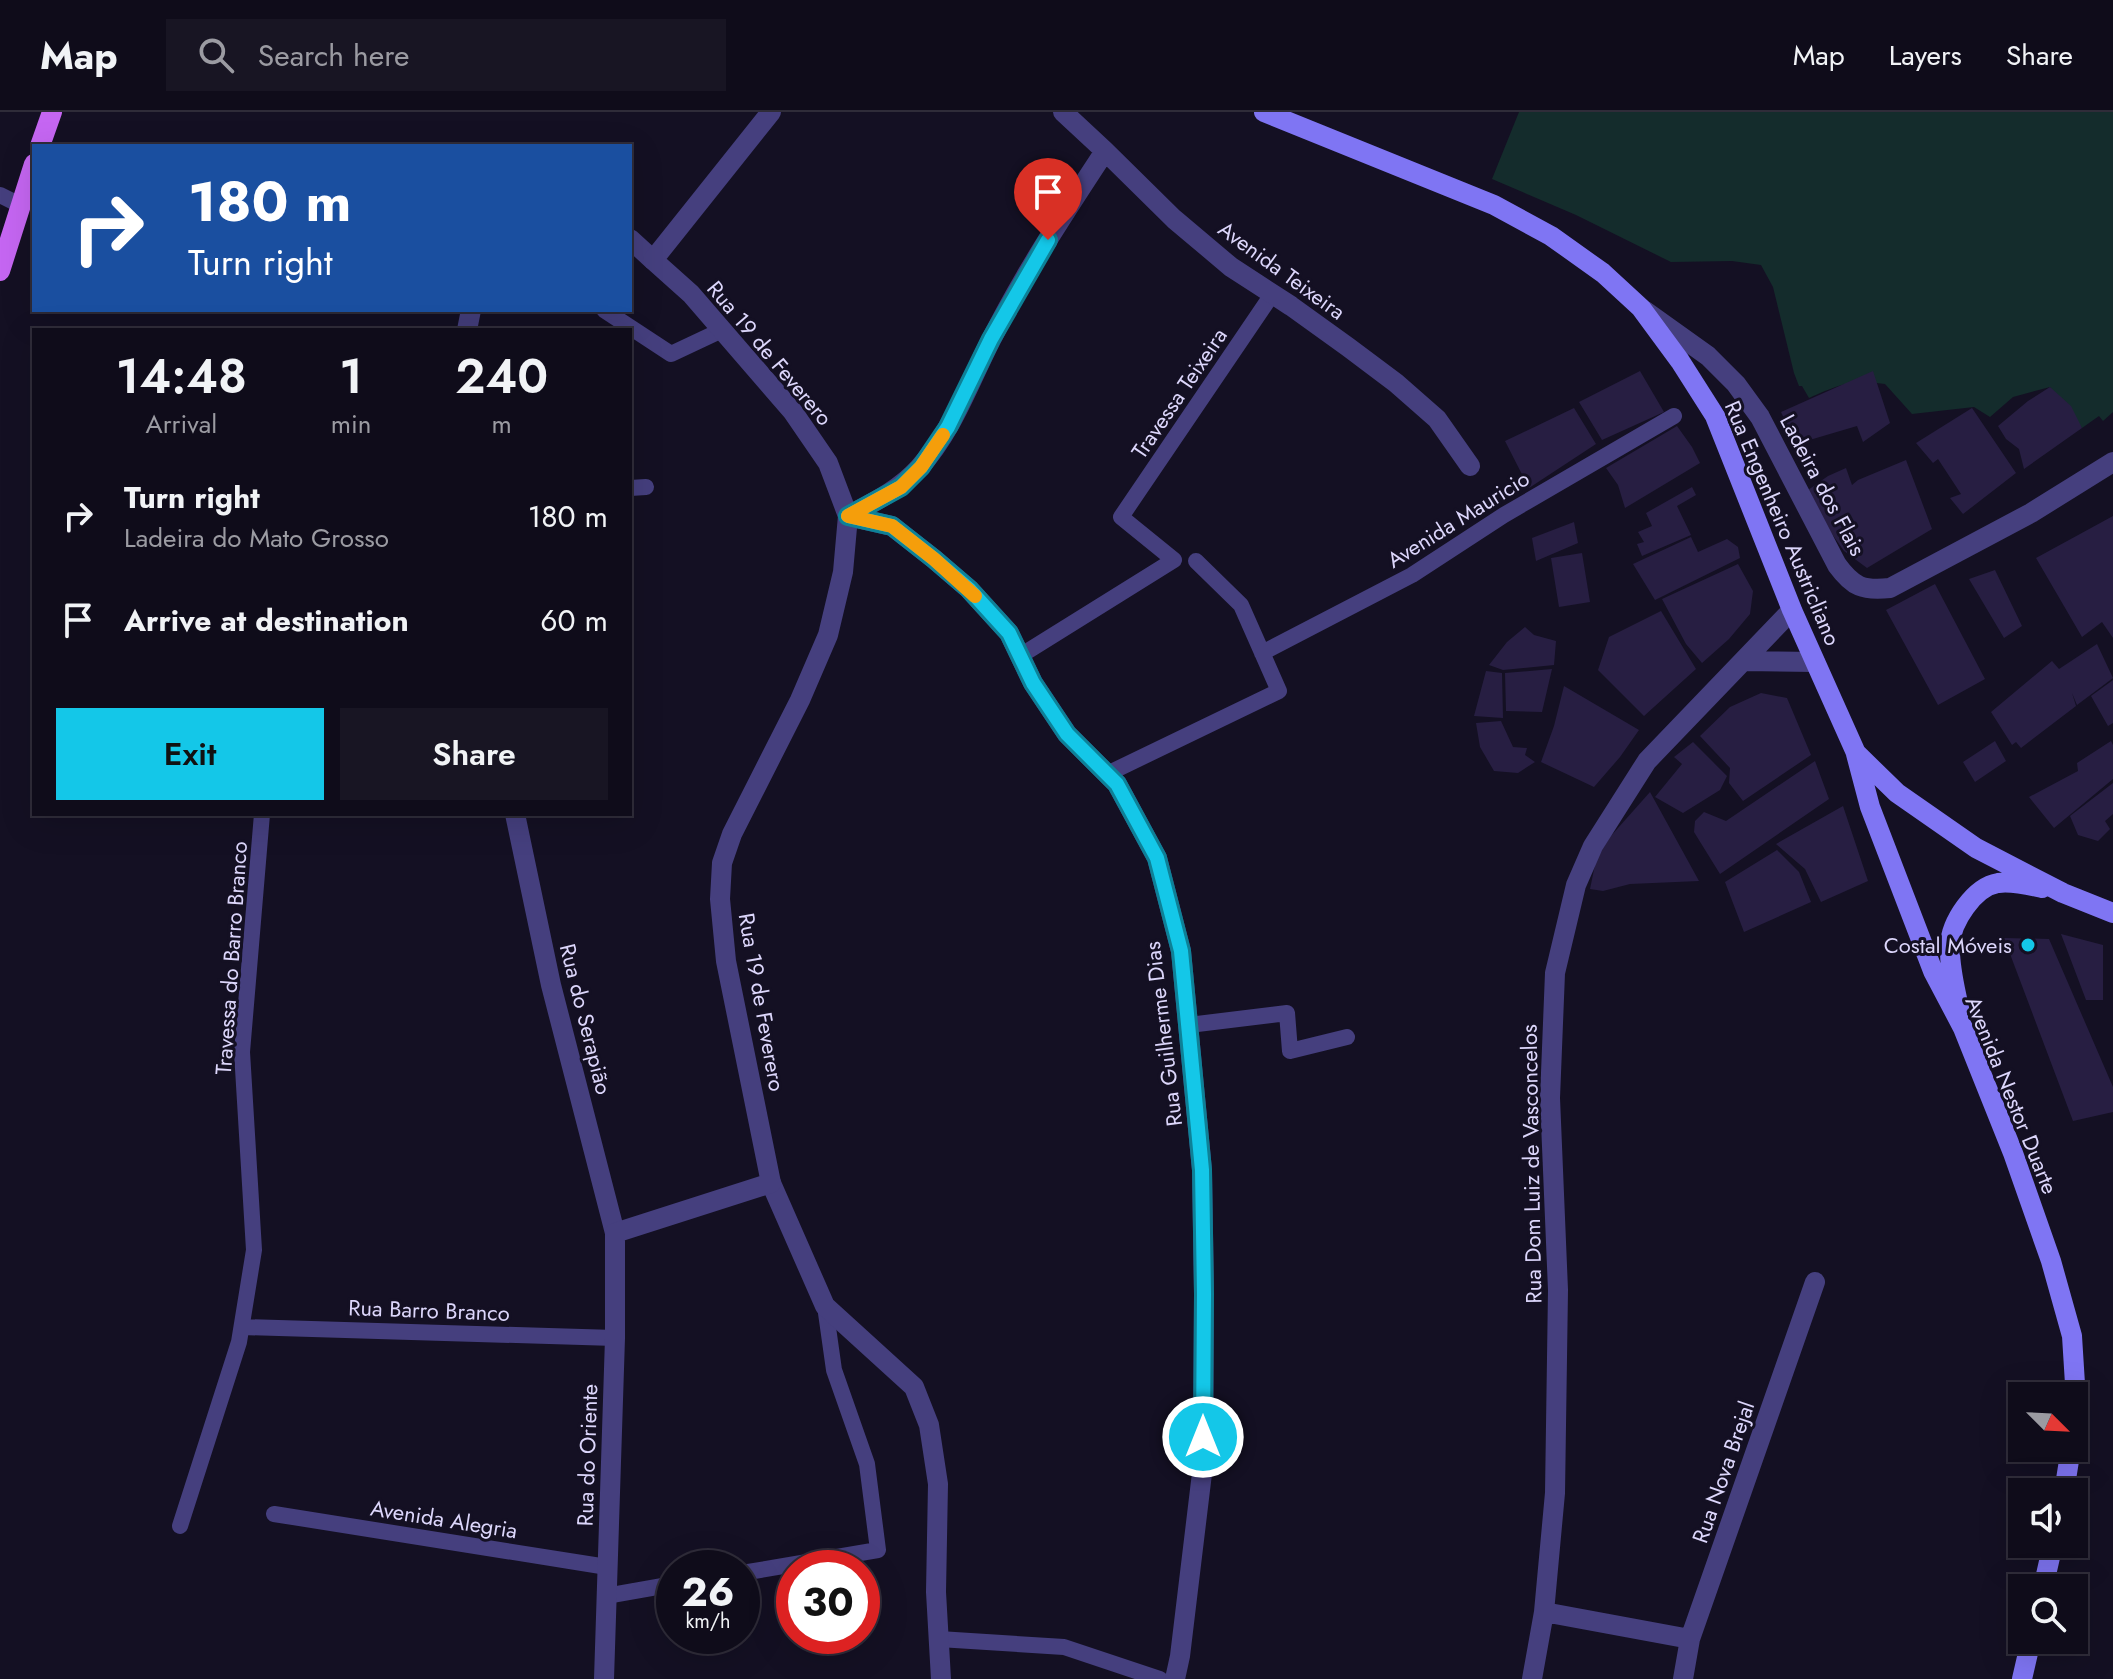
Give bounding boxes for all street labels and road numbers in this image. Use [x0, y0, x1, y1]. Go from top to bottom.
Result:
street label: Avenida Teixeira [1212, 213, 1352, 327]
street label: Rua 19 de Feverero [700, 274, 840, 432]
street label: Travessa Teixeira [1123, 321, 1235, 465]
street label: Rua Engenheiro Austricliano [1717, 396, 1849, 650]
street label: Ladeira dos Flais [1772, 409, 1874, 562]
street label: Avenida Mauricio [1381, 462, 1535, 576]
street label: Travessa do Barro Branco [207, 840, 255, 1076]
street label: Rua 19 de Feverero [731, 910, 793, 1094]
street label: Rua do Serapião [552, 940, 620, 1098]
street label: Rua Guilherme Dias [1136, 940, 1190, 1128]
street label: Avenida Nestor Duarte [1958, 991, 2066, 1199]
street label: Rua Dom Luiz de Vasconcelos [1513, 1024, 1549, 1304]
street label: Rua Barro Branco [348, 1291, 510, 1329]
street label: Rua do Oriente [569, 1383, 605, 1527]
street label: Rua Nova Brejal [1684, 1397, 1762, 1547]
street label: Avenida Alegria [368, 1492, 520, 1546]

